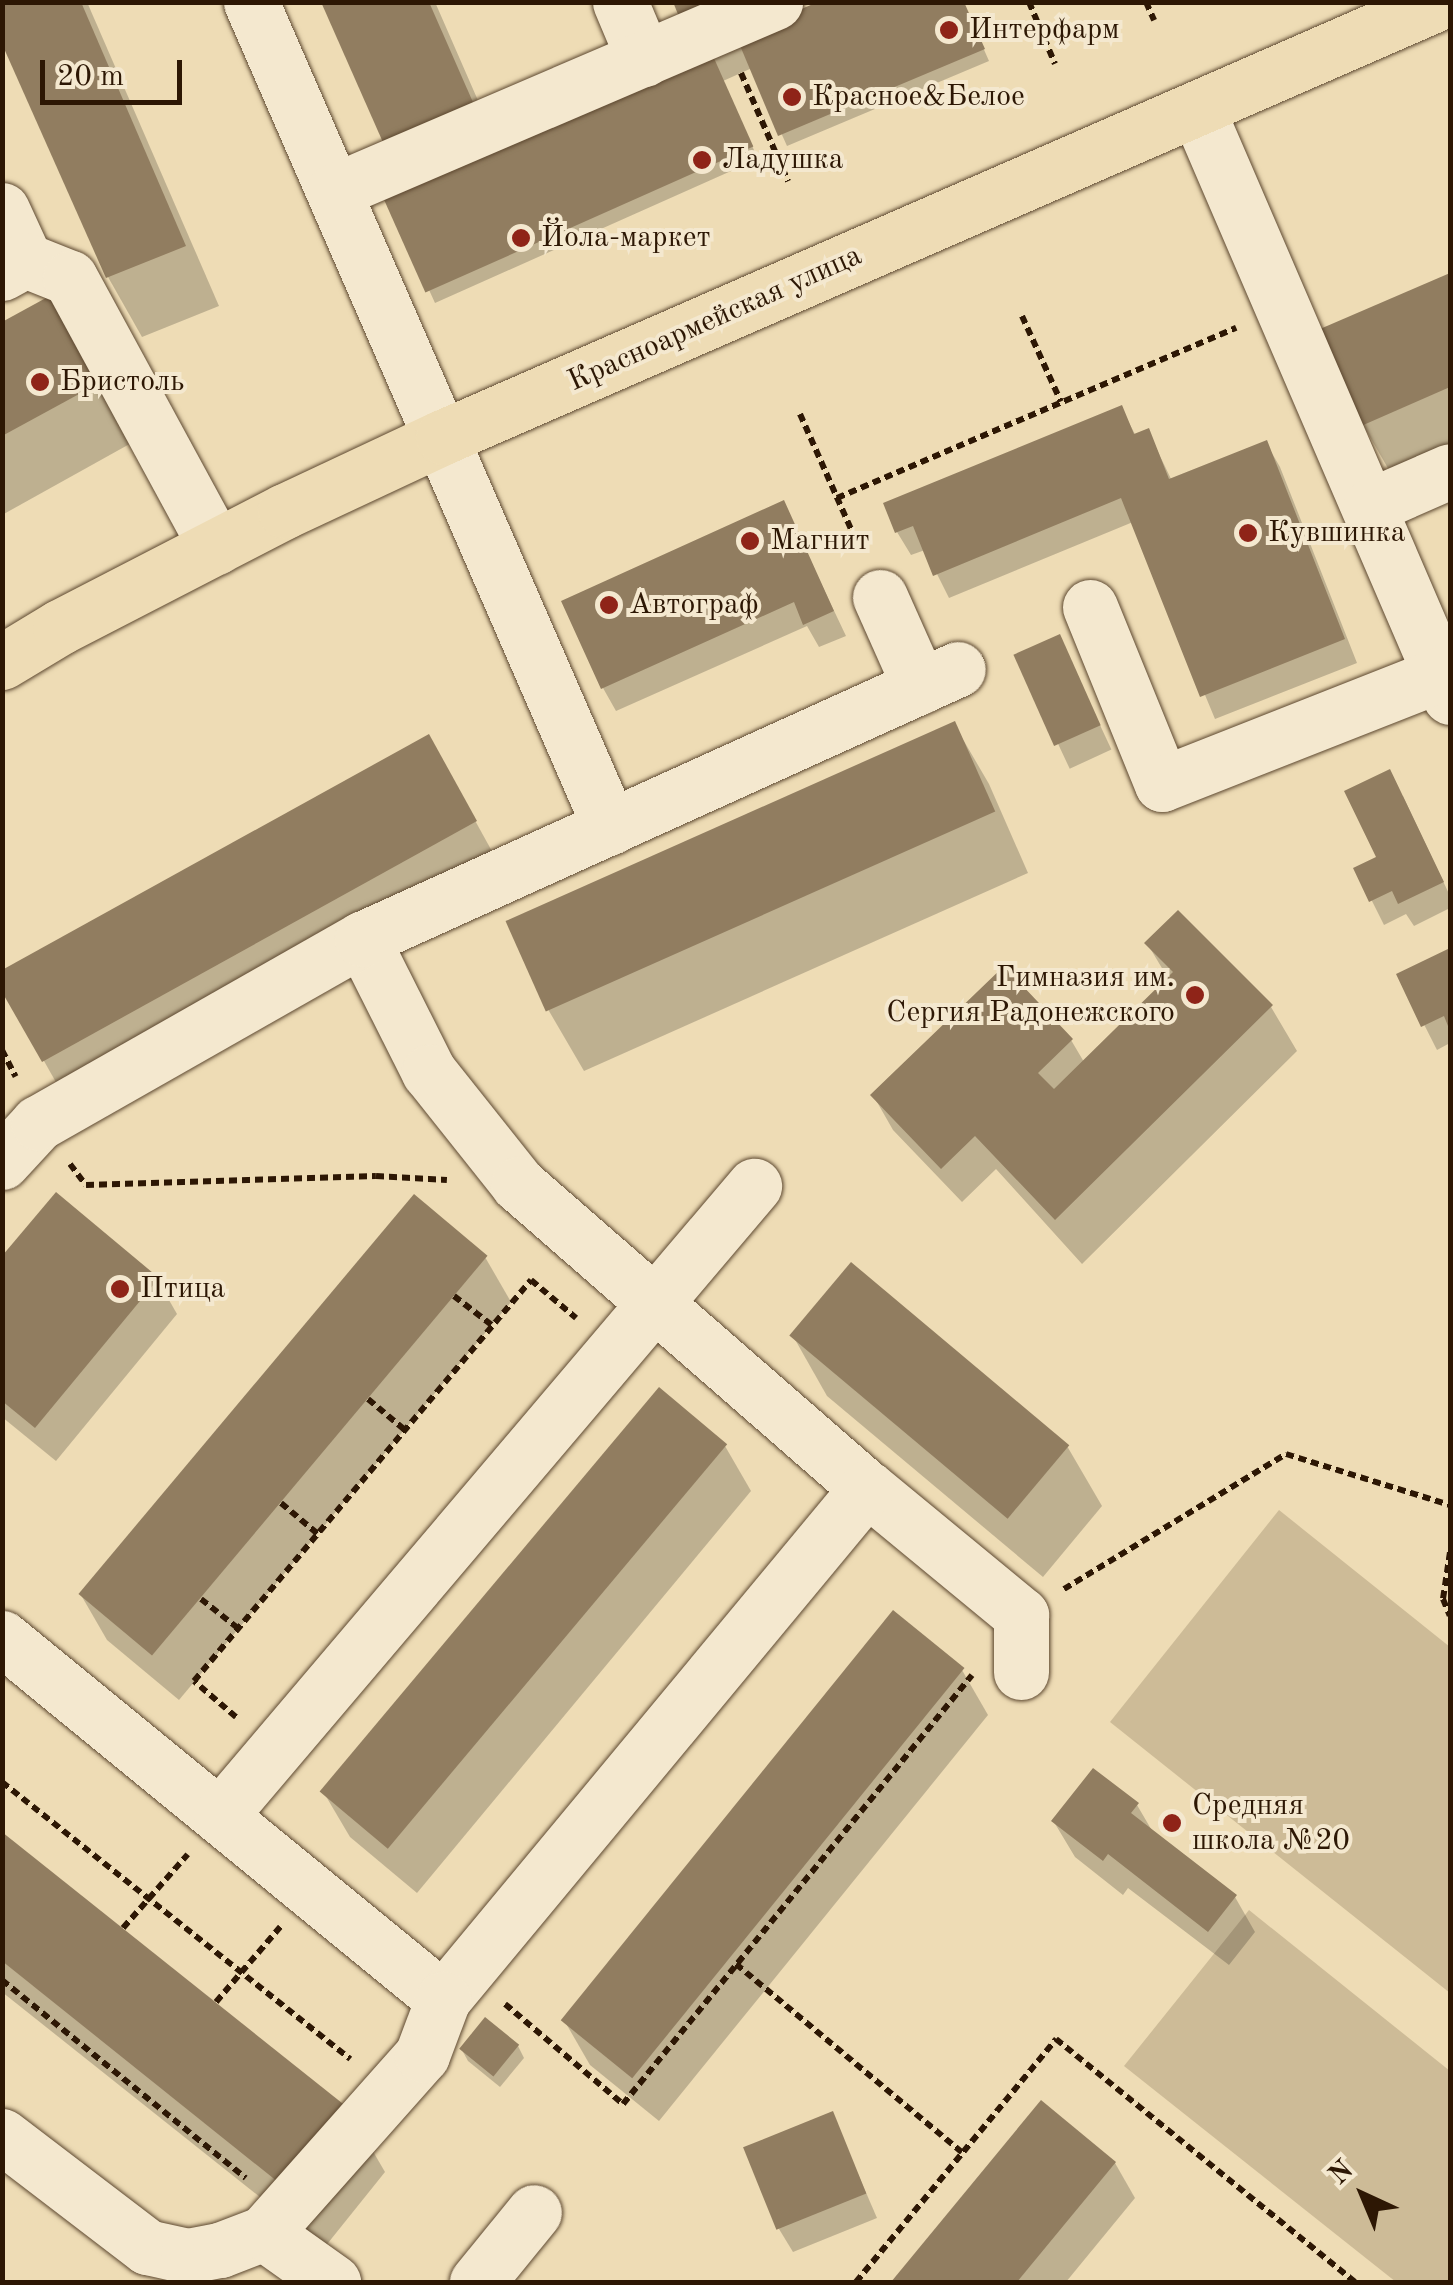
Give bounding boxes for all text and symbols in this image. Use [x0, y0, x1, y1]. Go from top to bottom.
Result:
place label: Интерфарм [969, 12, 1120, 48]
marker: Интерфарм [938, 19, 960, 41]
scale bar [45, 40, 188, 102]
text: 20 m [57, 62, 124, 92]
place label: Красное&Белое [812, 79, 1025, 115]
marker: Красное&Белое [781, 86, 803, 108]
place label: Ладушка [722, 142, 843, 178]
marker: Ладушка [691, 149, 713, 171]
place label: Йола-маркет [541, 220, 711, 256]
marker: Йола-маркет [510, 227, 532, 249]
street label: Красноармейская улица [562, 238, 868, 400]
place label: Бристоль [60, 364, 184, 400]
marker: Бристоль [29, 371, 51, 393]
place label: Кувшинка [1268, 515, 1405, 551]
marker: Кувшинка [1237, 522, 1259, 544]
place label: Магнит [770, 523, 870, 559]
marker: Магнит [739, 530, 761, 552]
place label: Автограф [629, 587, 759, 623]
marker: Автограф [598, 594, 620, 616]
place label: Гимназия им. Сергия Радонежского [886, 960, 1175, 1030]
marker: Гимназия им. Сергия Радонежского [1184, 984, 1206, 1006]
place label: Птица [140, 1271, 225, 1307]
marker: Птица [109, 1278, 131, 1300]
place label: Средняя школа №20 [1192, 1788, 1350, 1858]
marker: Средняя школа №20 [1161, 1812, 1183, 1834]
north arrow [1313, 2145, 1413, 2245]
text: N [1325, 2156, 1360, 2191]

